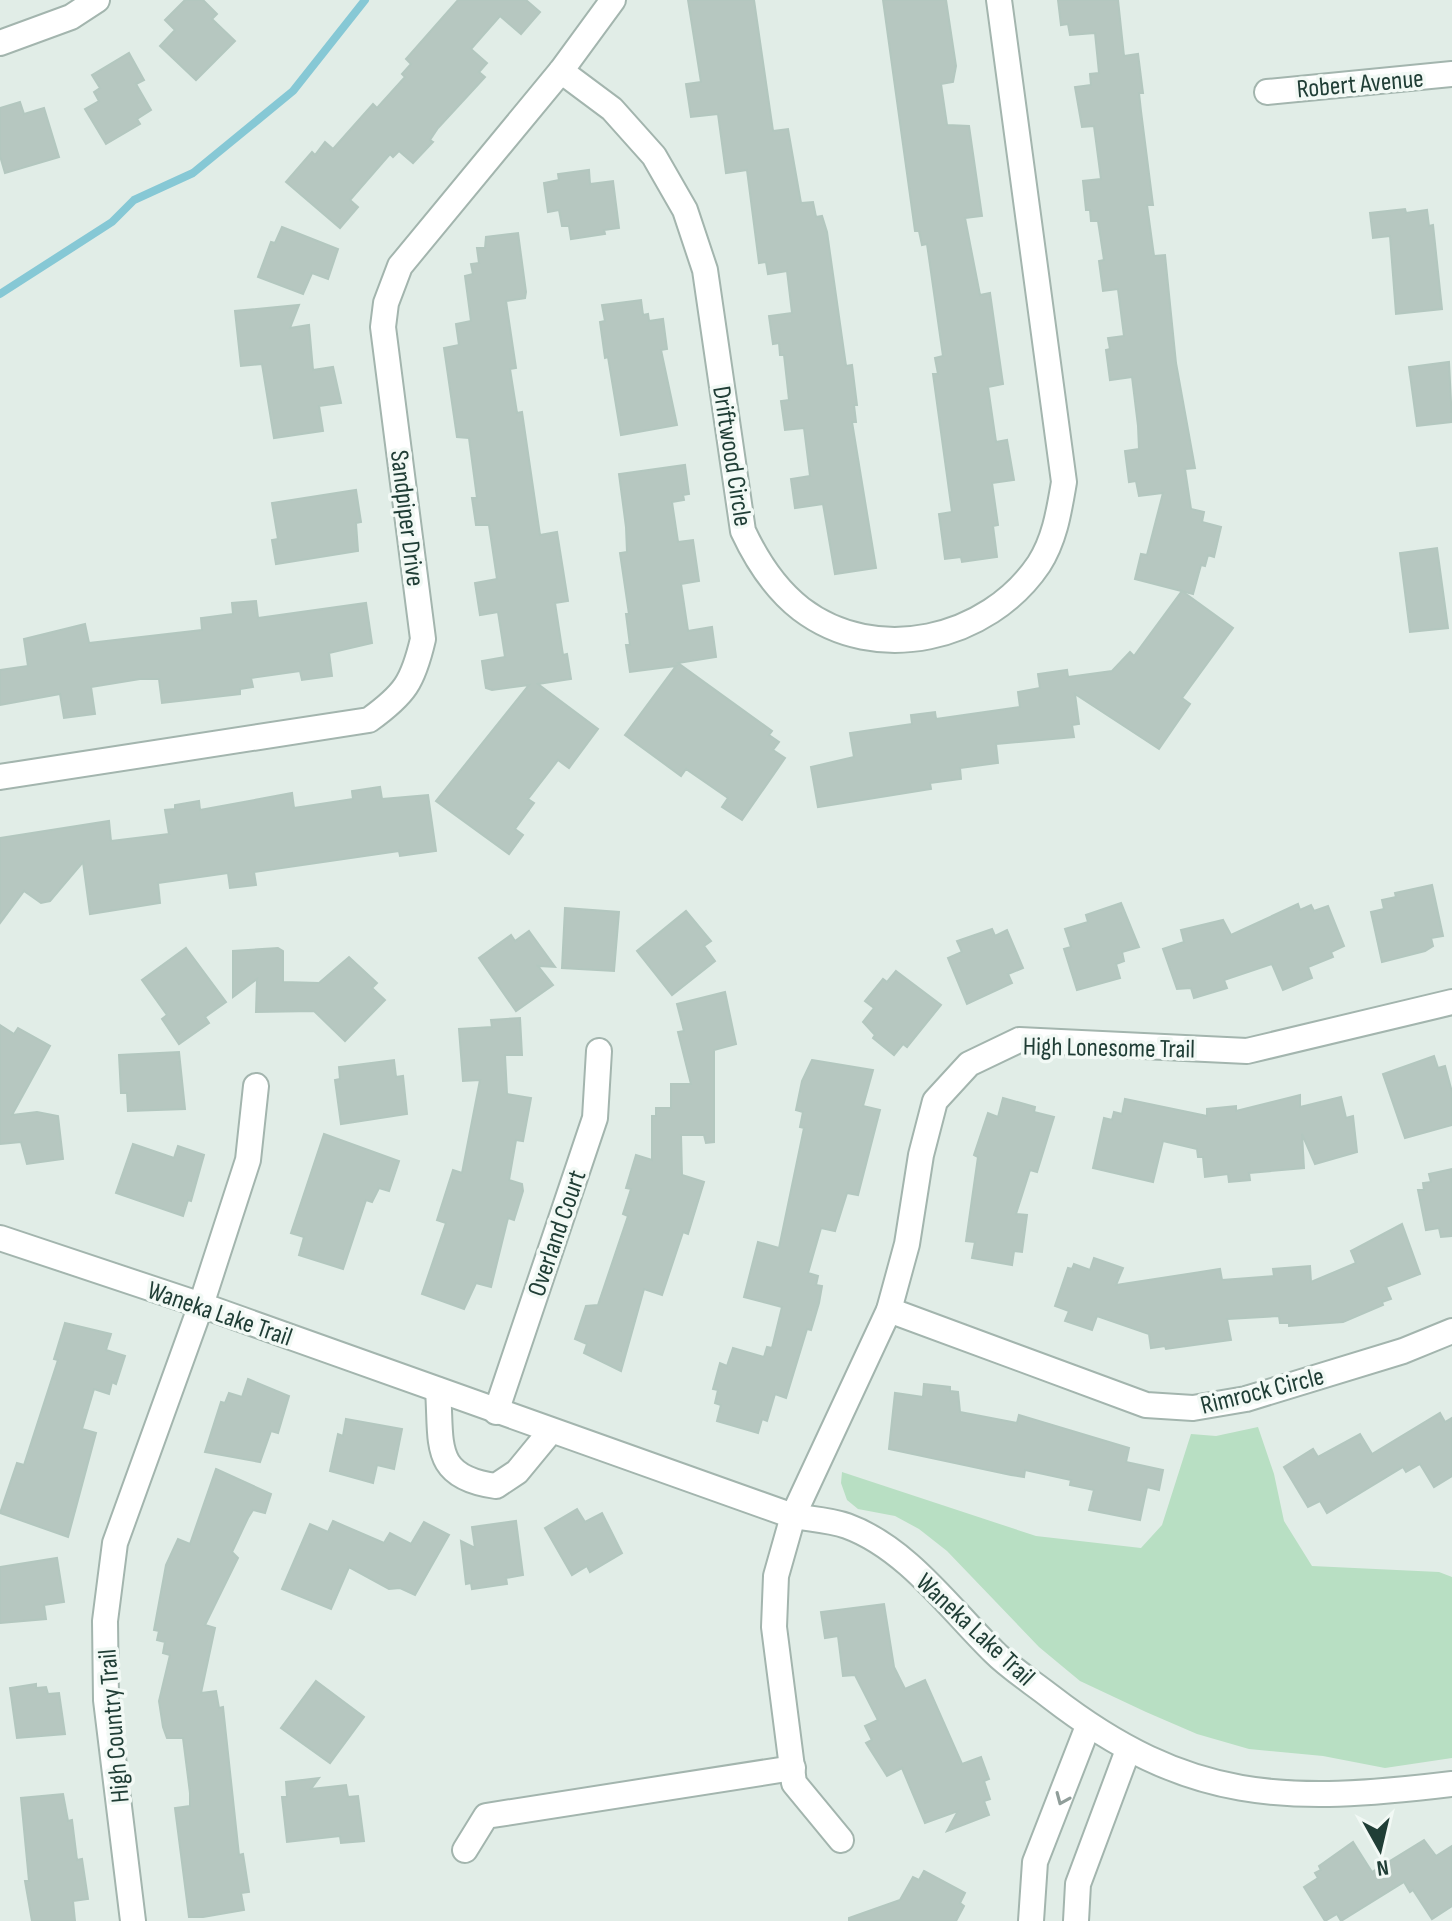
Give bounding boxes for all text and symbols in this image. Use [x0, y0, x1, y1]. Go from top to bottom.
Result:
street label: Robert Avenue [1295, 64, 1425, 105]
street label: Driftwood Circle [705, 384, 758, 529]
street label: Sandpiper Drive [383, 448, 430, 588]
street label: High Lonesome Trail [1023, 1031, 1195, 1065]
street label: Overland Court [521, 1166, 593, 1301]
street label: Waneka Lake Trail [143, 1275, 296, 1354]
street label: Rimrock Circle [1197, 1361, 1327, 1422]
street label: Waneka Lake Trail [909, 1567, 1041, 1693]
street label: High Country Trail [92, 1648, 137, 1804]
one-way arrow [1055, 1791, 1071, 1806]
north arrow [1340, 1809, 1420, 1889]
text: N [1375, 1853, 1390, 1882]

